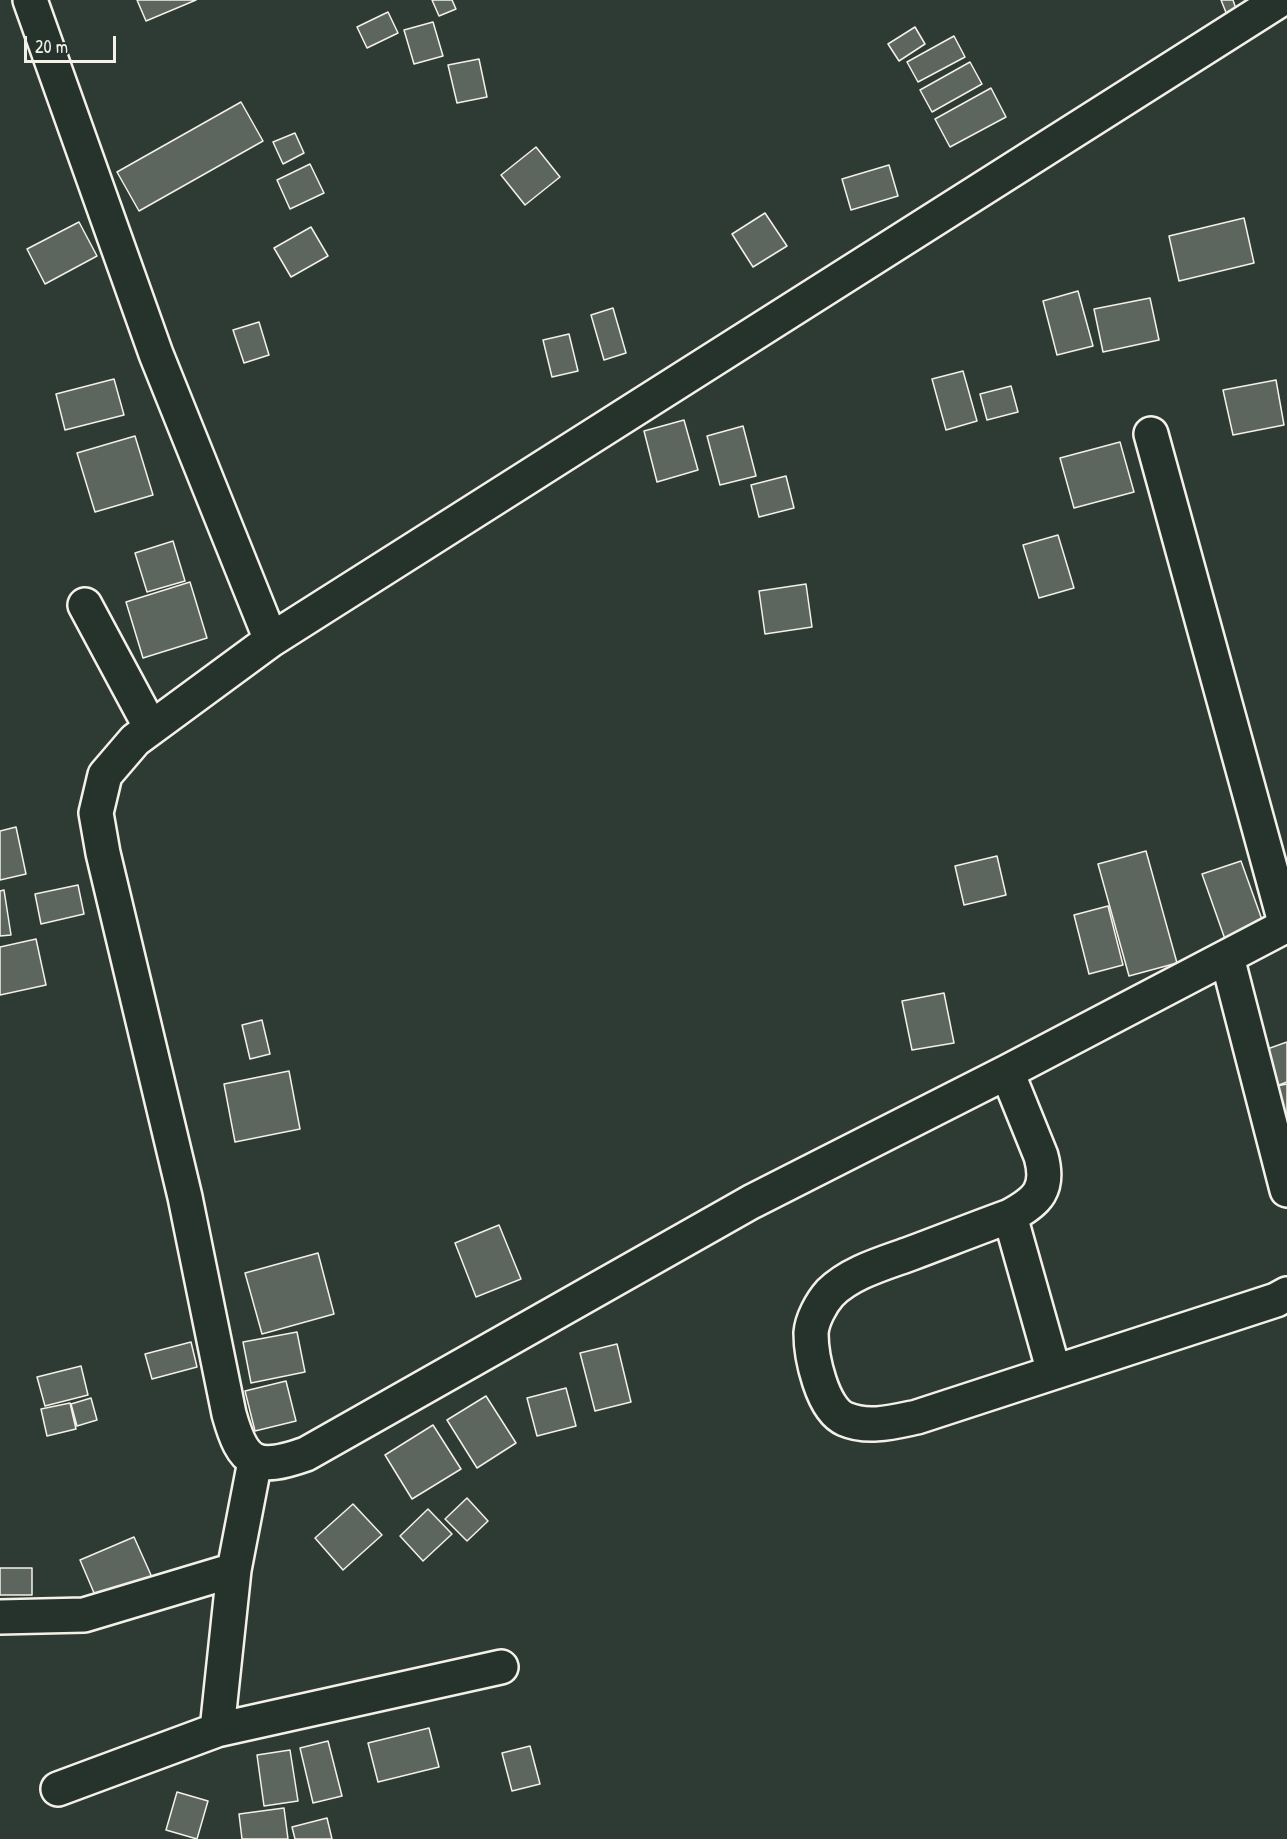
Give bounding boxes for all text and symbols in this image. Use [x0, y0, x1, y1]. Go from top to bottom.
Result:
scale bar [27, 24, 118, 62]
text: 20 m [35, 34, 68, 59]

